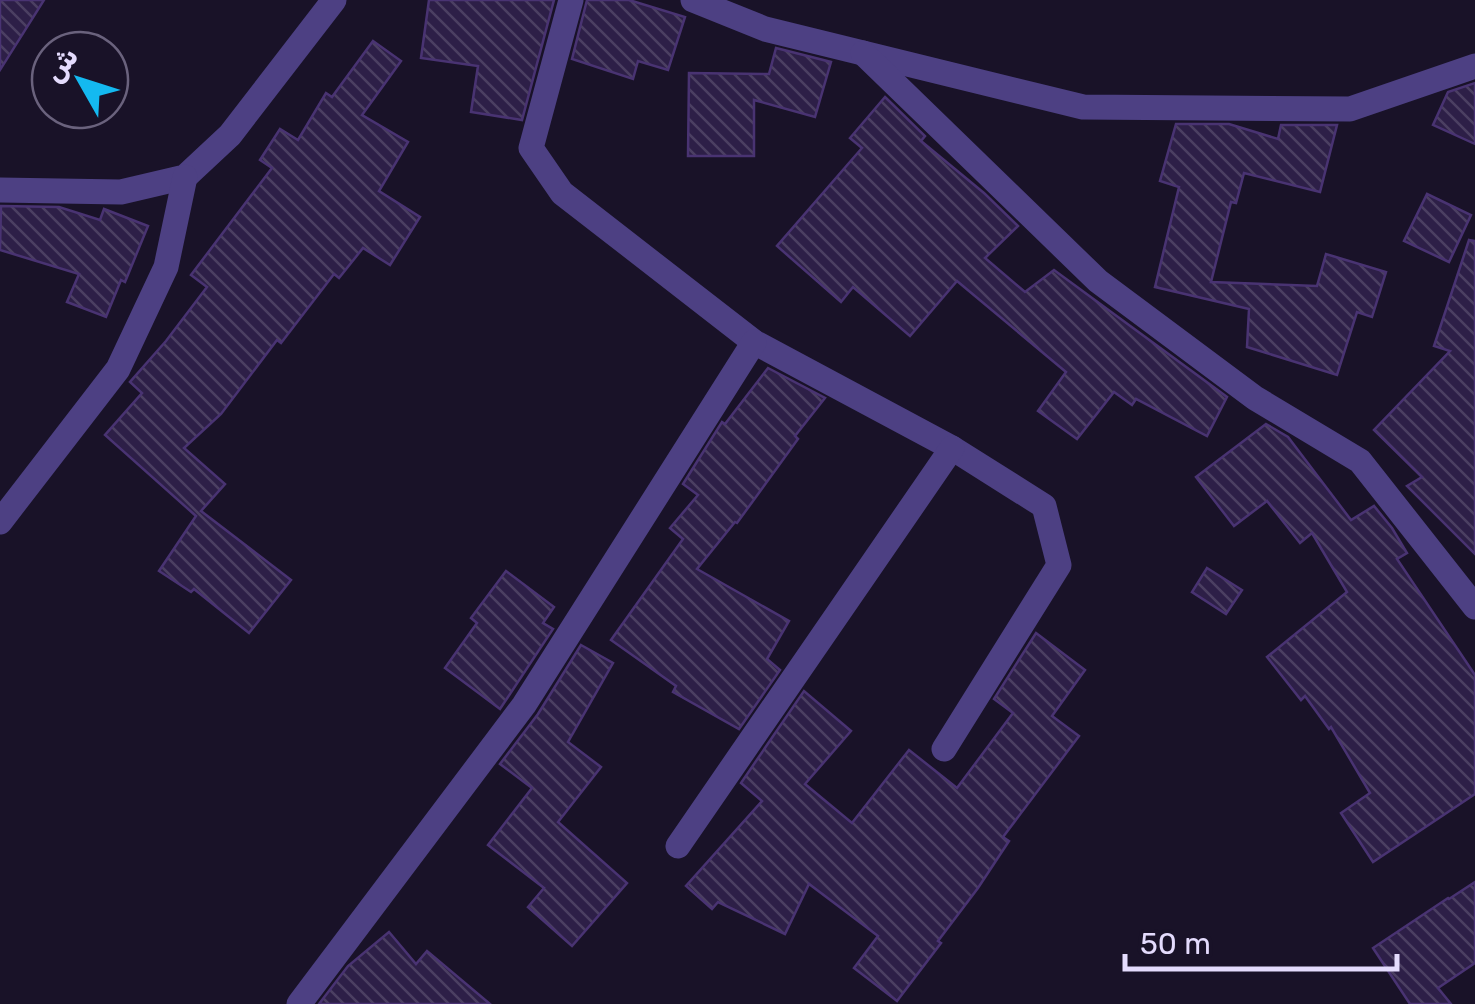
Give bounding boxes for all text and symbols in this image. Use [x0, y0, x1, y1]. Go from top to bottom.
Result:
north arrow [30, 30, 130, 130]
text: ش [37, 40, 85, 89]
scale bar [1125, 909, 1398, 971]
text: 50 m [1140, 926, 1211, 962]

